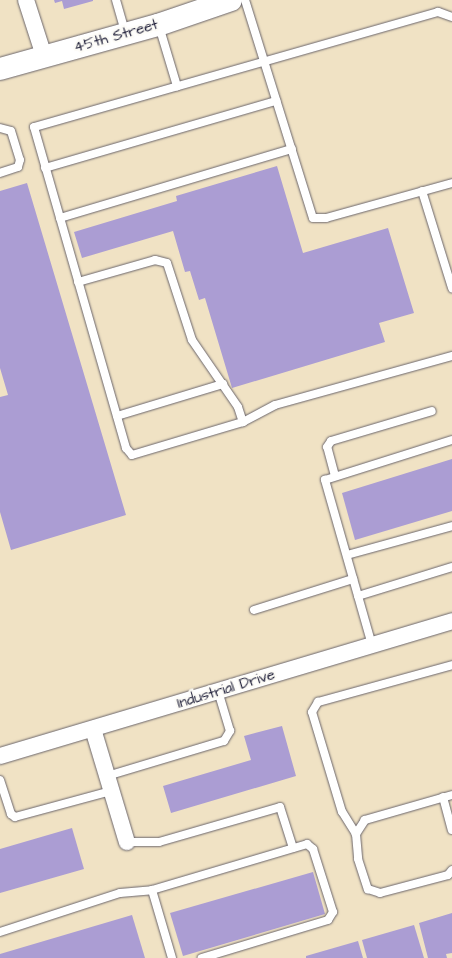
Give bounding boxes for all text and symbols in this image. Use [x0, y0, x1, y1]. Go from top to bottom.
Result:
street label: 45th Street [72, 15, 160, 57]
street label: Industrial Drive [175, 666, 277, 712]

